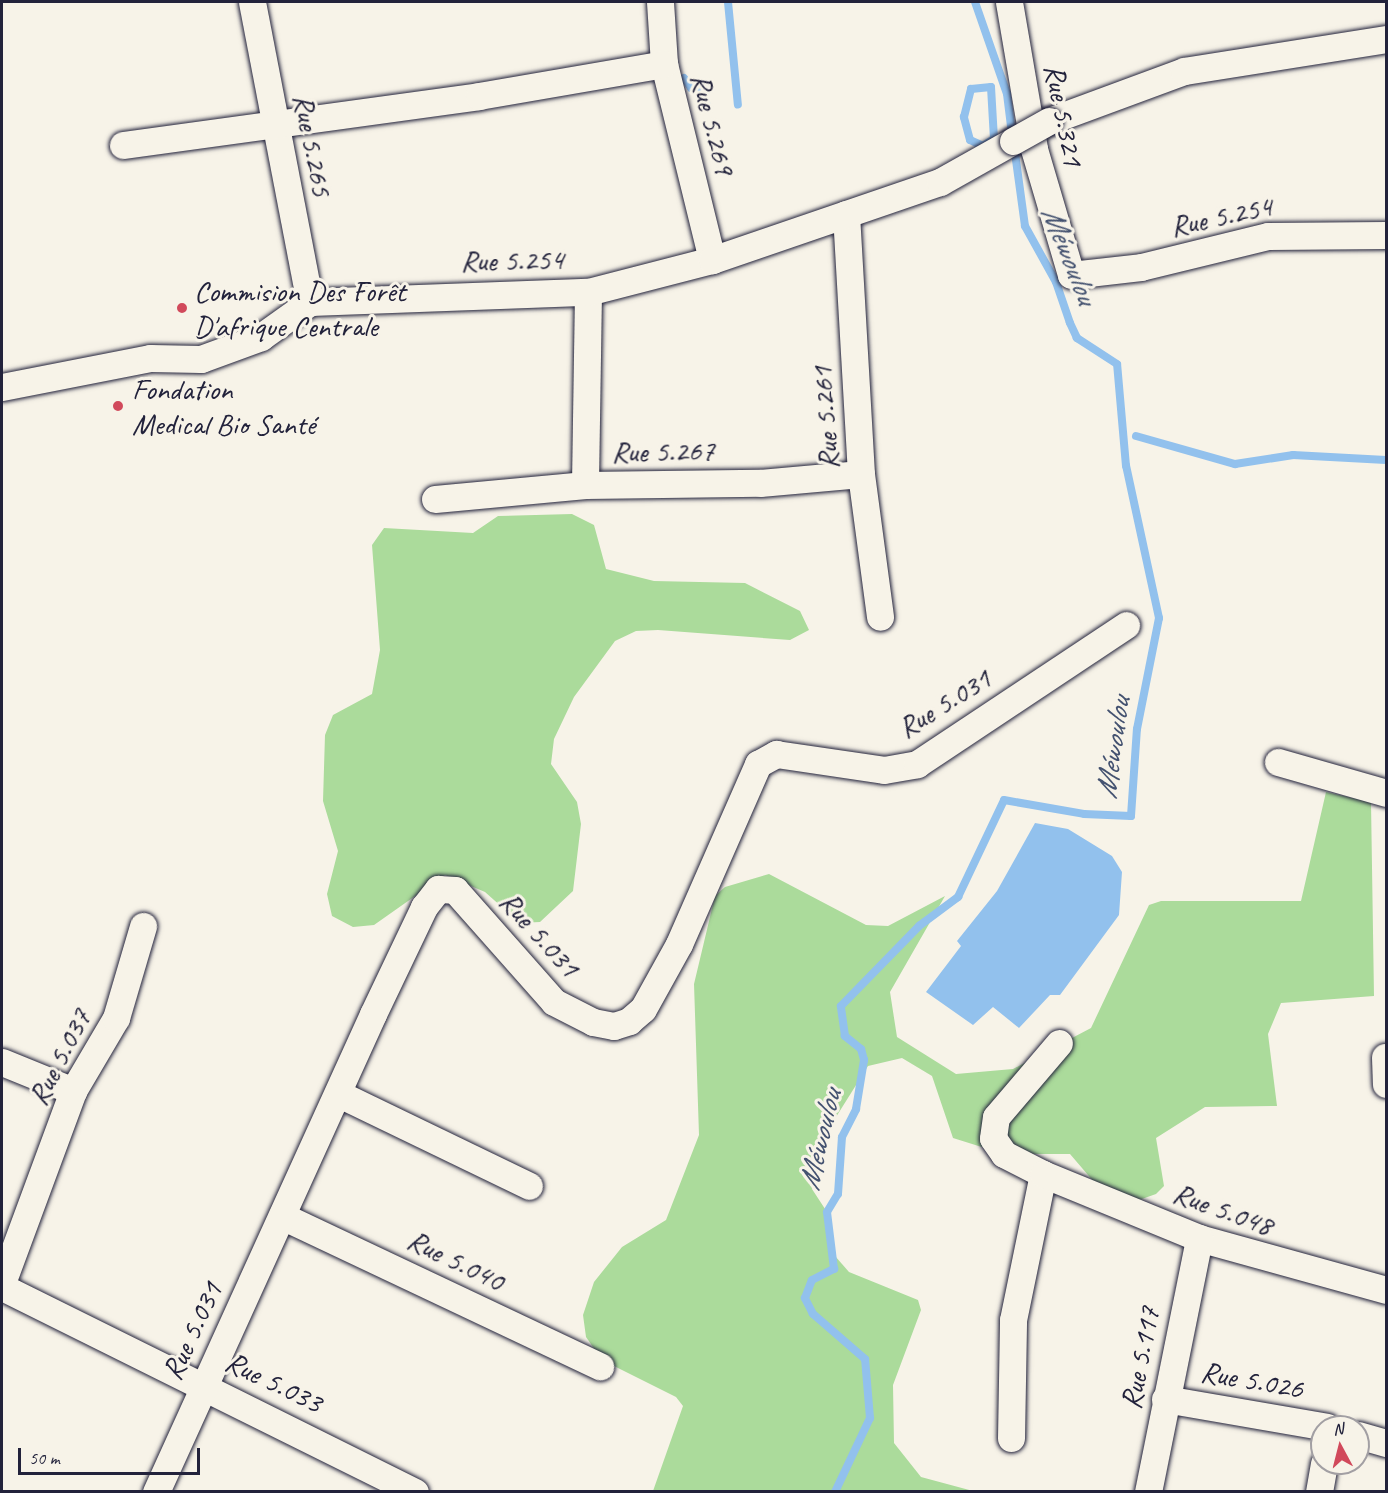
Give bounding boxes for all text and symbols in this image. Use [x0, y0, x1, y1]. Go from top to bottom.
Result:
street label: Rue 5.321 [1036, 61, 1092, 169]
street label: Rue 5.269 [683, 70, 743, 178]
street label: Rue 5.265 [285, 91, 341, 199]
street label: Rue 5.254 [1167, 188, 1275, 244]
water label: Méwoulou [1032, 201, 1106, 309]
street label: Rue 5.254 [460, 241, 564, 279]
place label: Commision Des Forêt D'afrique Centrale [194, 273, 406, 344]
marker: Commision Des Forêt D'afrique Centrale [175, 301, 189, 315]
street label: Rue 5.261 [803, 365, 847, 471]
place label: Fondation Medical Bio Santé [132, 371, 316, 442]
marker: Fondation Medical Bio Santé [109, 397, 127, 415]
street label: Rue 5.267 [611, 432, 715, 470]
street label: Rue 5.031 [891, 660, 997, 746]
water label: Méwoulou [1087, 695, 1139, 801]
street label: Rue 5.031 [492, 884, 588, 984]
street label: Rue 5.037 [20, 1003, 98, 1111]
water label: Méwoulou [790, 1086, 850, 1194]
street label: Rue 5.048 [1168, 1174, 1278, 1244]
street label: Rue 5.040 [402, 1221, 510, 1299]
street label: Rue 5.031 [154, 1277, 230, 1385]
street label: Rue 5.117 [1112, 1304, 1168, 1412]
street label: Rue 5.033 [220, 1343, 328, 1421]
street label: Rue 5.026 [1198, 1353, 1306, 1407]
north arrow [1310, 1415, 1370, 1475]
text: N [1332, 1419, 1344, 1440]
scale bar [21, 1436, 202, 1474]
text: 50 m [29, 1447, 60, 1469]

